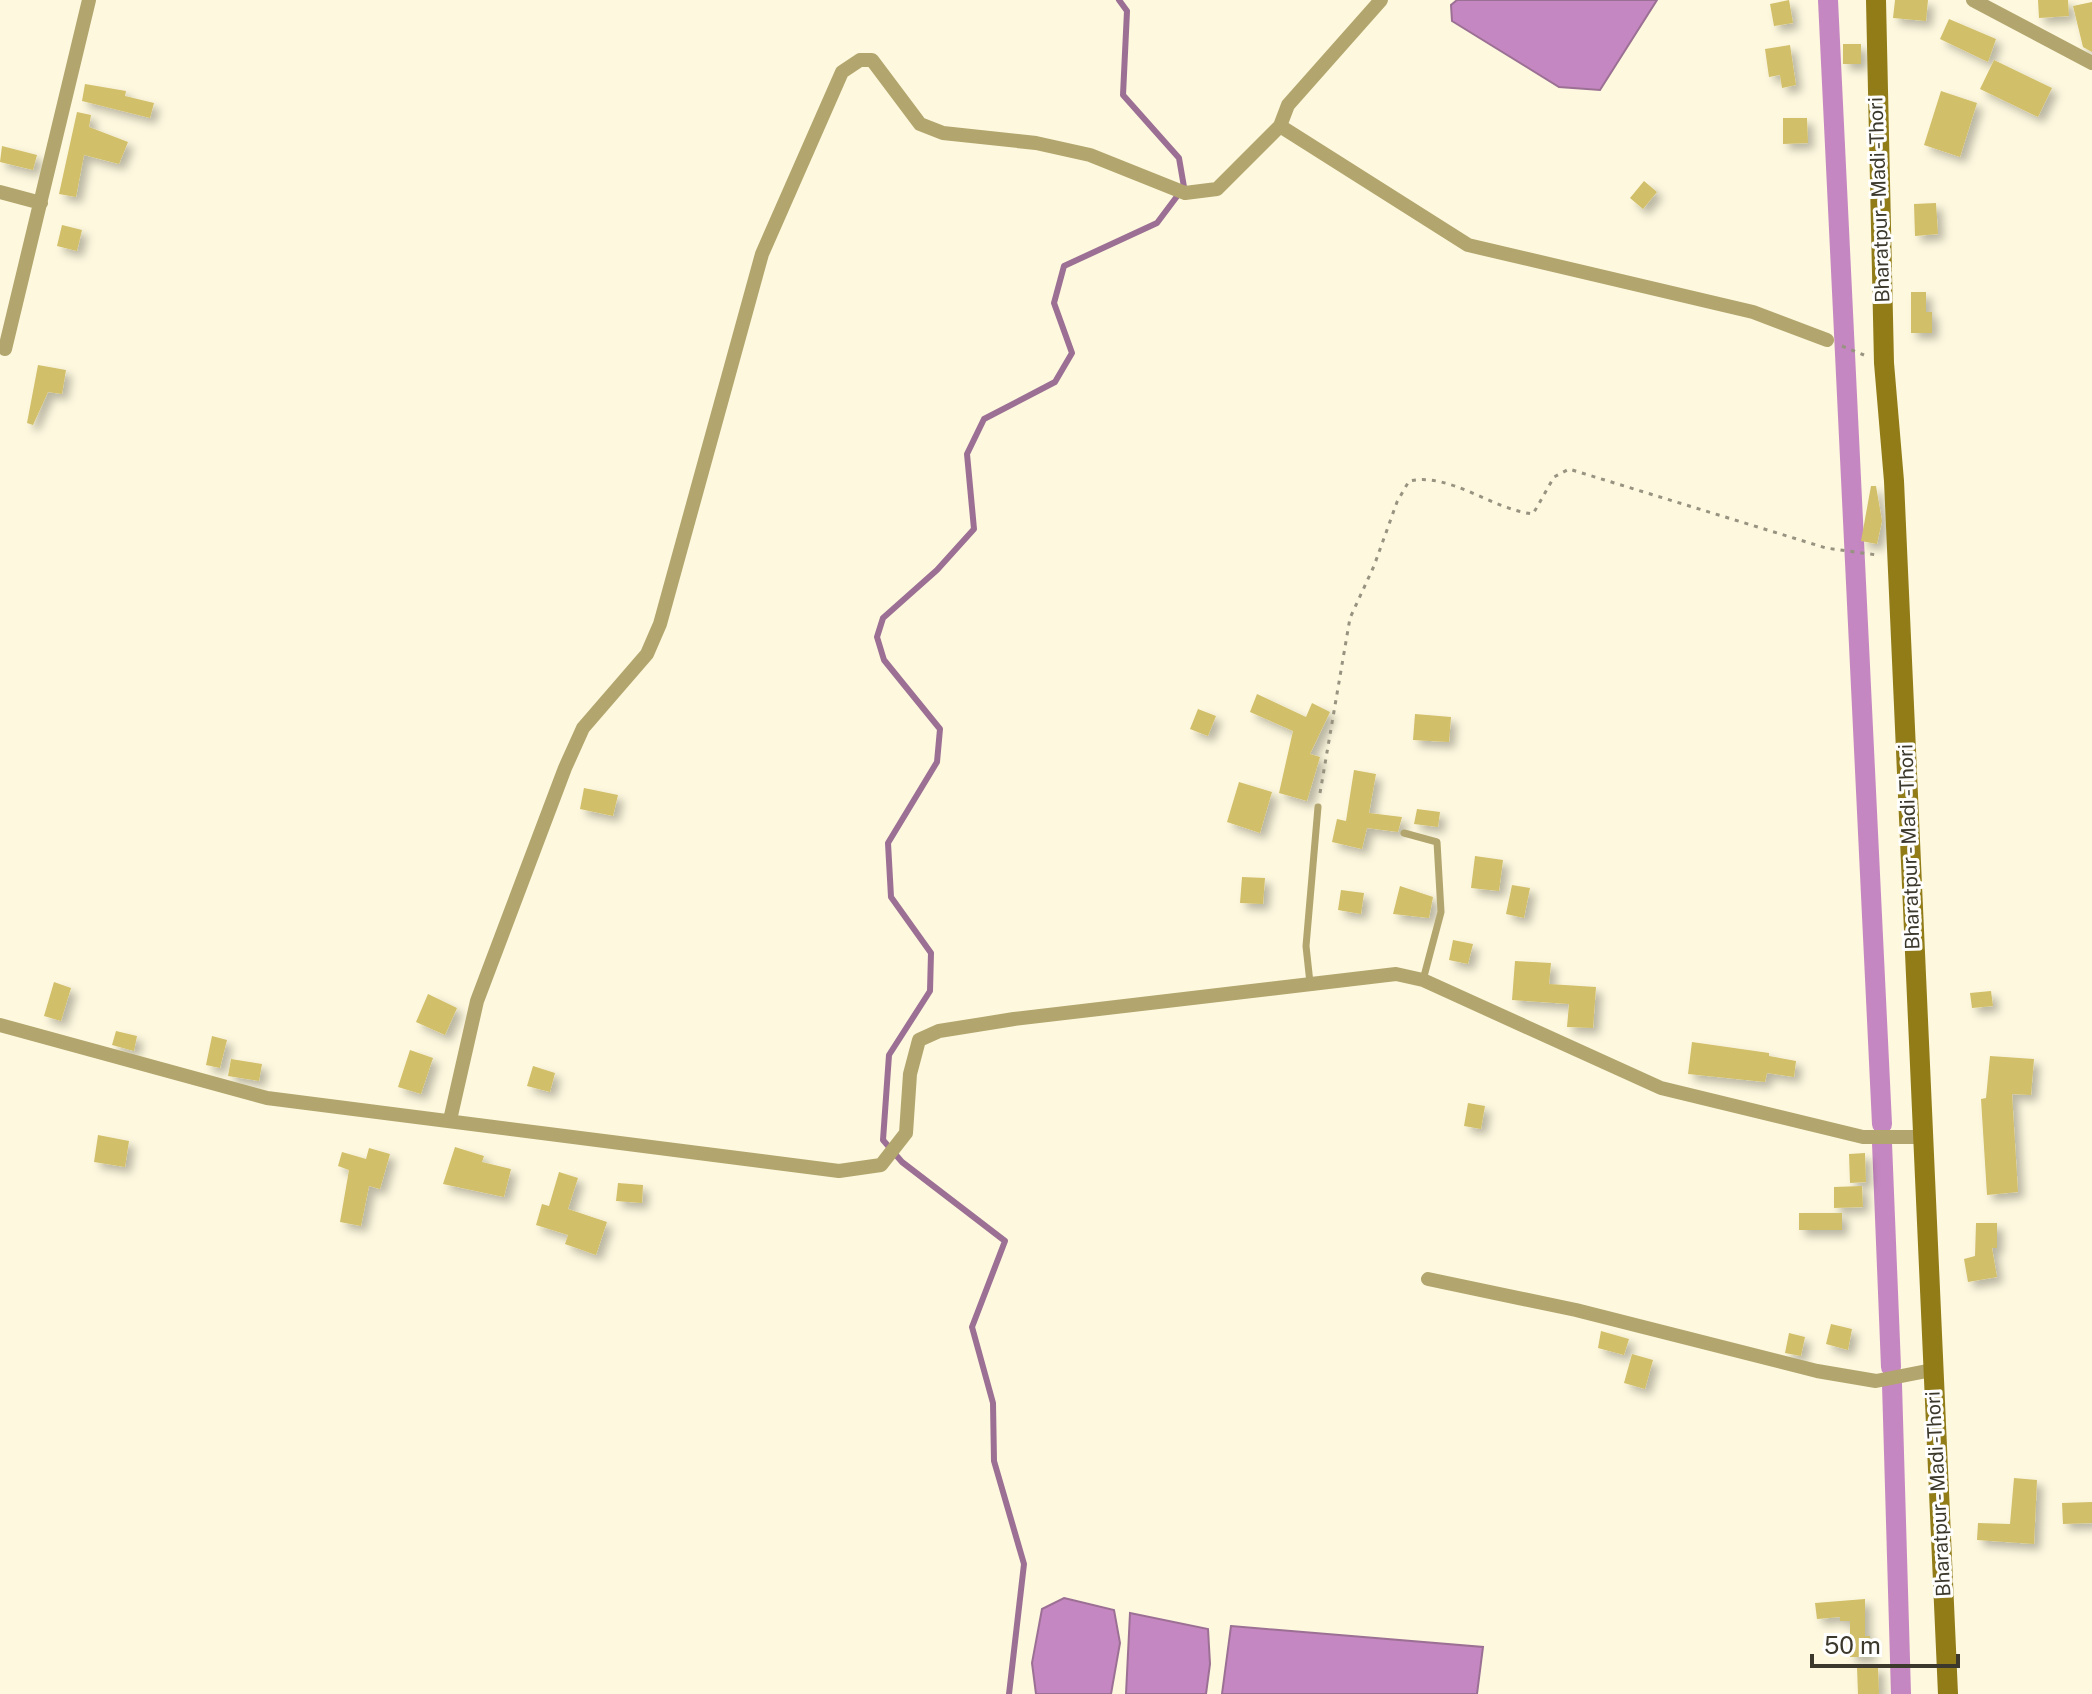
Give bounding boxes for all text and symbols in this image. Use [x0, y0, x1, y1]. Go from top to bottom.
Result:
street label: Bharatpur - Madi -Thori [1863, 97, 1895, 303]
street label: Bharatpur - Madi -Thori [1893, 744, 1925, 950]
street label: Bharatpur - Madi -Thori [1921, 1391, 1955, 1597]
scale bar [1812, 1618, 1958, 1668]
text: 50 m [1824, 1631, 1881, 1659]

